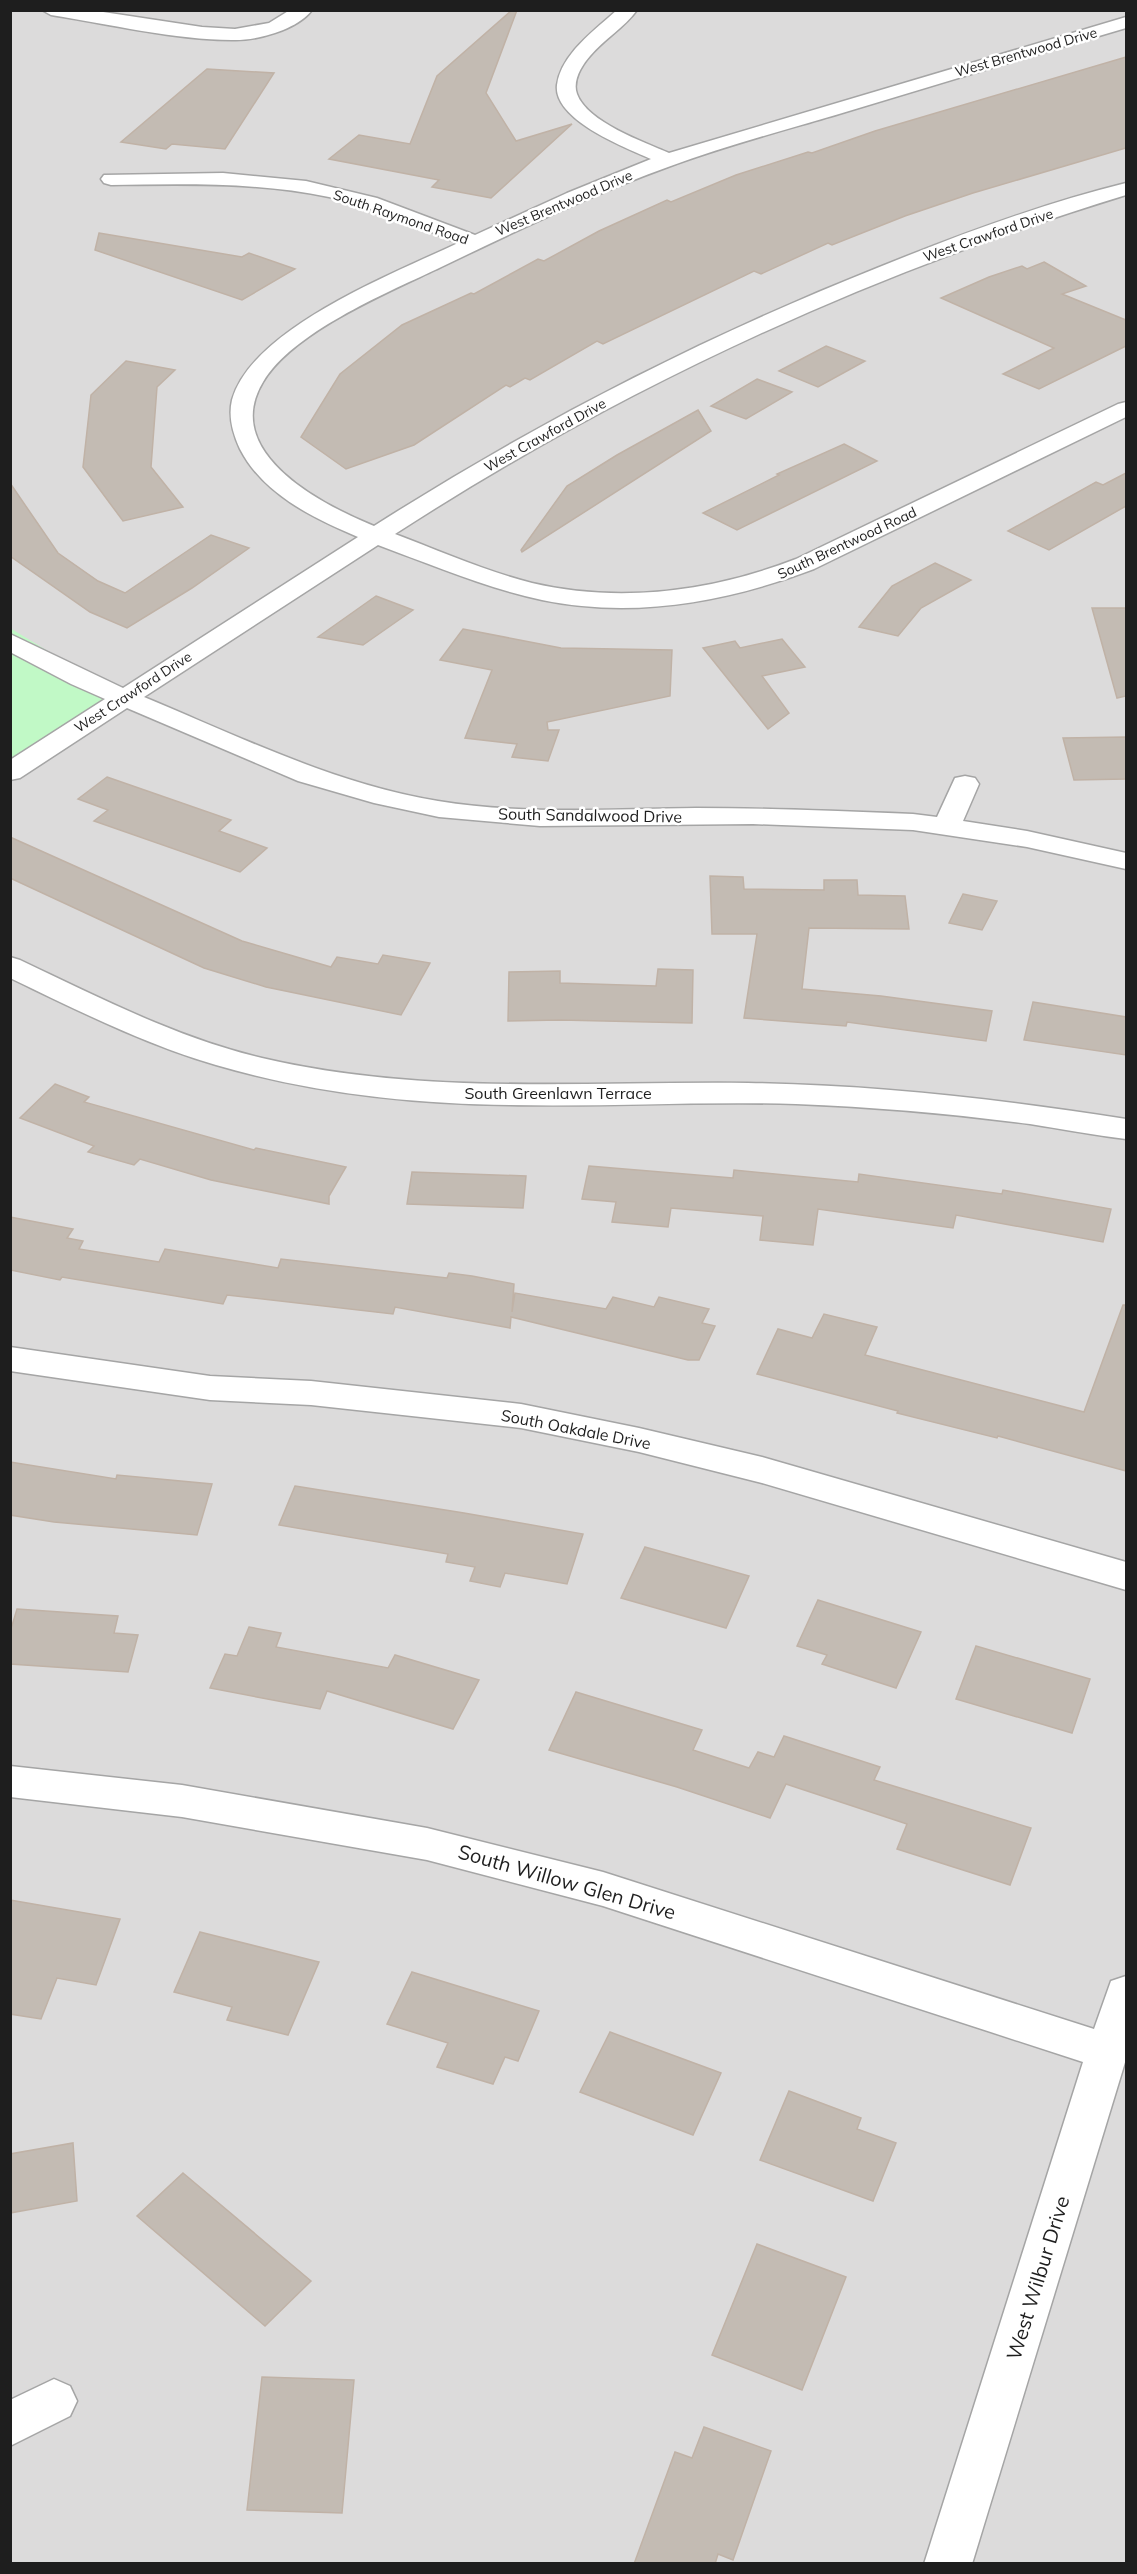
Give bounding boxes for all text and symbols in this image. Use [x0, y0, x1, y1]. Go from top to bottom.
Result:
street label: West Brentwood Drive [953, 23, 1099, 81]
street label: West Brentwood Drive [493, 166, 635, 240]
street label: South Raymond Road [331, 185, 471, 249]
street label: West Crawford Drive [921, 204, 1055, 266]
street label: West Crawford Drive [481, 394, 609, 476]
street label: South Brentwood Road [775, 503, 919, 583]
street label: West Crawford Drive [71, 647, 195, 737]
street label: South Sandalwood Drive [498, 803, 682, 827]
street label: South Greenlawn Terrace [464, 1083, 652, 1103]
street label: South Oakdale Drive [499, 1405, 653, 1453]
street label: South Willow Glen Drive [455, 1838, 679, 1925]
street label: West Wilbur Drive [1001, 2193, 1074, 2363]

